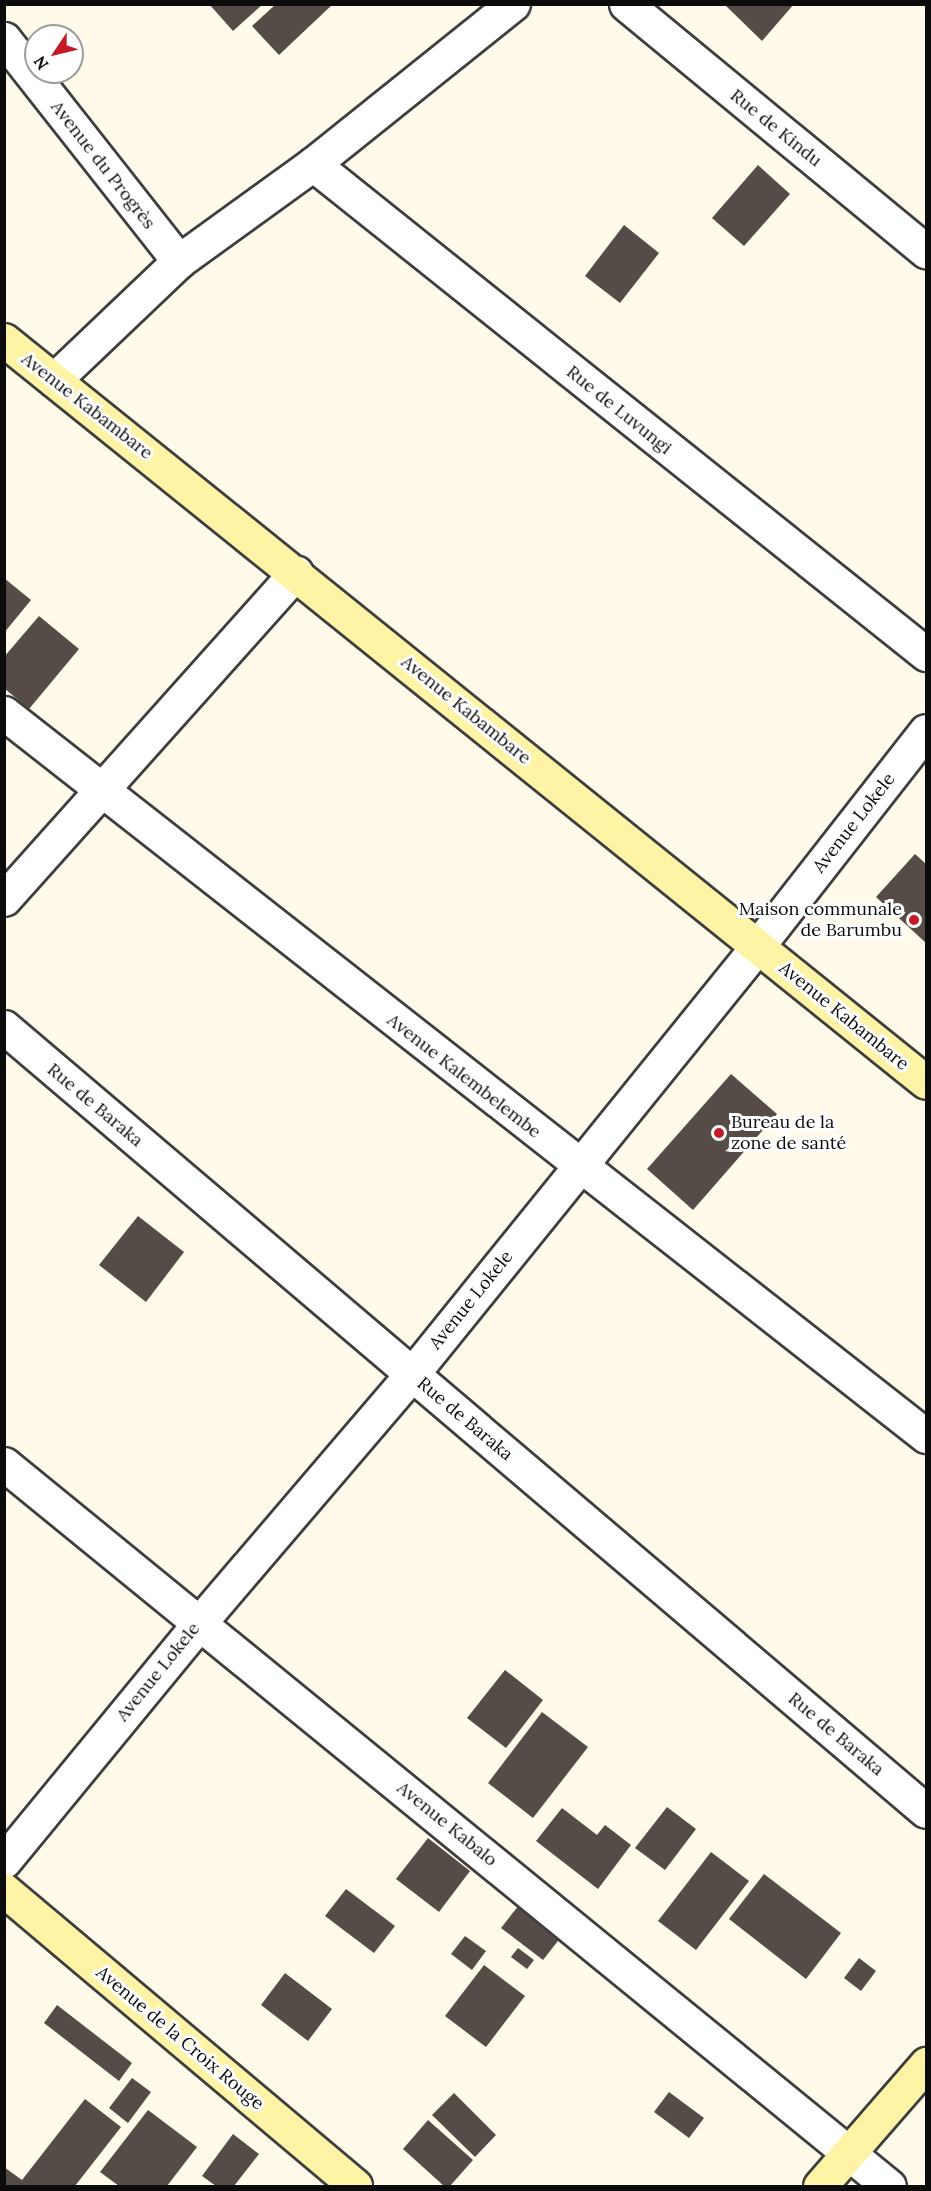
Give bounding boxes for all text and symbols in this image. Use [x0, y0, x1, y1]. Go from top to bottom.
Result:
north arrow [24, 24, 84, 84]
text: N [29, 52, 53, 74]
street label: Rue de Kindu [726, 84, 826, 172]
street label: Avenue du Progrès [46, 97, 160, 233]
street label: Avenue Kabambare [17, 348, 157, 464]
street label: Rue de Luvungi [562, 361, 676, 459]
street label: Avenue Kabambare [397, 651, 535, 769]
street label: Avenue Lokele [808, 769, 900, 877]
place label: Maison communale de Barumbu [739, 899, 902, 942]
marker: Maison communale de Barumbu [907, 913, 921, 927]
street label: Avenue Kabambare [775, 957, 913, 1075]
street label: Avenue Kalembelembe [383, 1009, 545, 1143]
street label: Rue de Baraka [43, 1059, 147, 1151]
place label: Bureau de la zone de santé [731, 1112, 846, 1154]
marker: Bureau de la zone de santé [712, 1126, 726, 1140]
street label: Avenue Lokele [425, 1246, 517, 1354]
street label: Rue de Baraka [413, 1373, 517, 1465]
street label: Avenue Lokele [112, 1618, 204, 1726]
street label: Rue de Baraka [784, 1688, 888, 1780]
street label: Avenue Kabalo [393, 1777, 501, 1871]
street label: Avenue de la Croix Rouge [92, 1962, 268, 2114]

